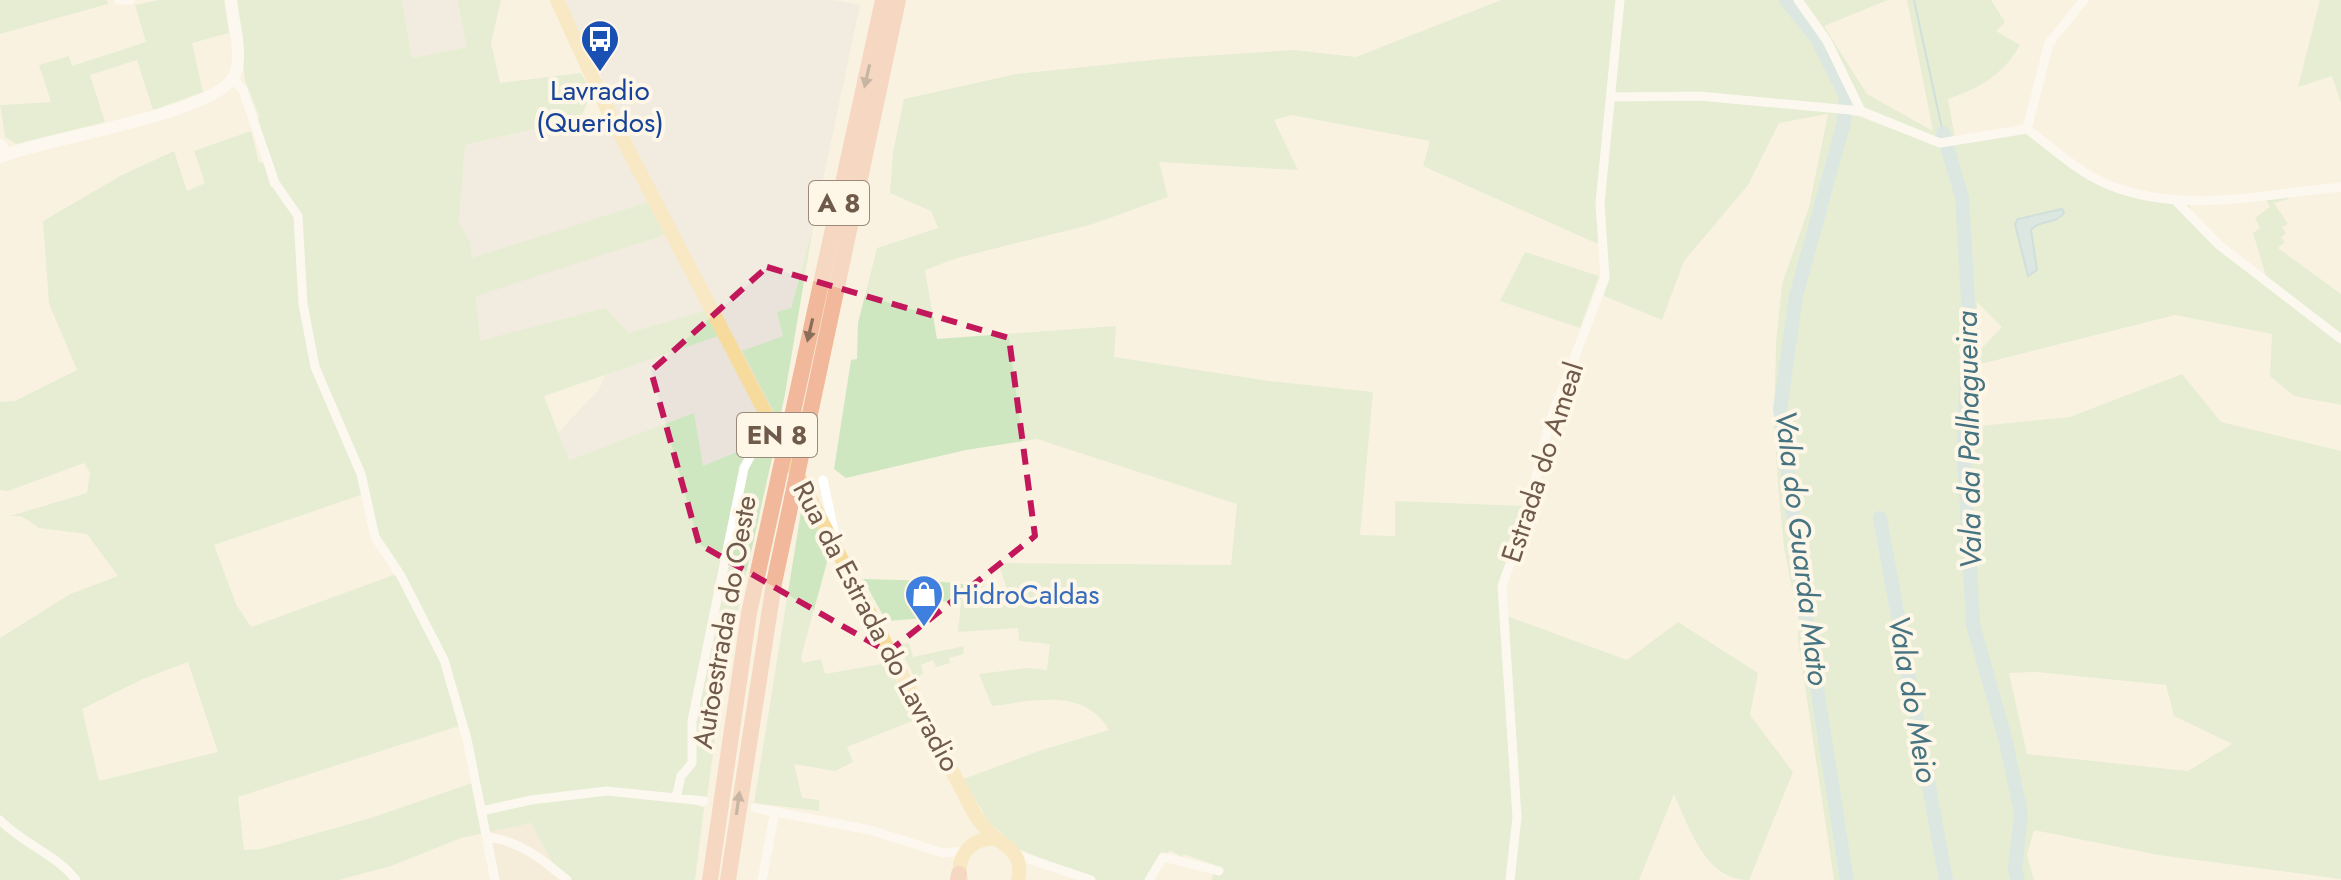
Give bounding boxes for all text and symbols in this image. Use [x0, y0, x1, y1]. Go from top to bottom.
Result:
bus stop icon: Lavradio (Queridos) [579, 18, 621, 73]
one-way arrow [860, 64, 873, 89]
place label: Lavradio (Queridos) [536, 70, 664, 143]
road number: A 8 [809, 181, 869, 225]
water label: Vala da Palhagueira [1945, 310, 1992, 570]
one-way arrow [803, 318, 816, 343]
street label: Estrada do Ameal [1491, 357, 1594, 568]
water label: Vala do Guarda Mato [1764, 408, 1841, 688]
road number: EN 8 [737, 413, 817, 457]
street label: Rua da Estrada do Lavradio [782, 474, 971, 779]
street label: Autoestrada do Oeste [682, 492, 767, 752]
shop icon: HidroCaldas [903, 573, 945, 628]
place label: HidroCaldas [952, 574, 1100, 615]
water label: Vala do Meio [1878, 612, 1949, 786]
one-way arrow [732, 790, 745, 815]

